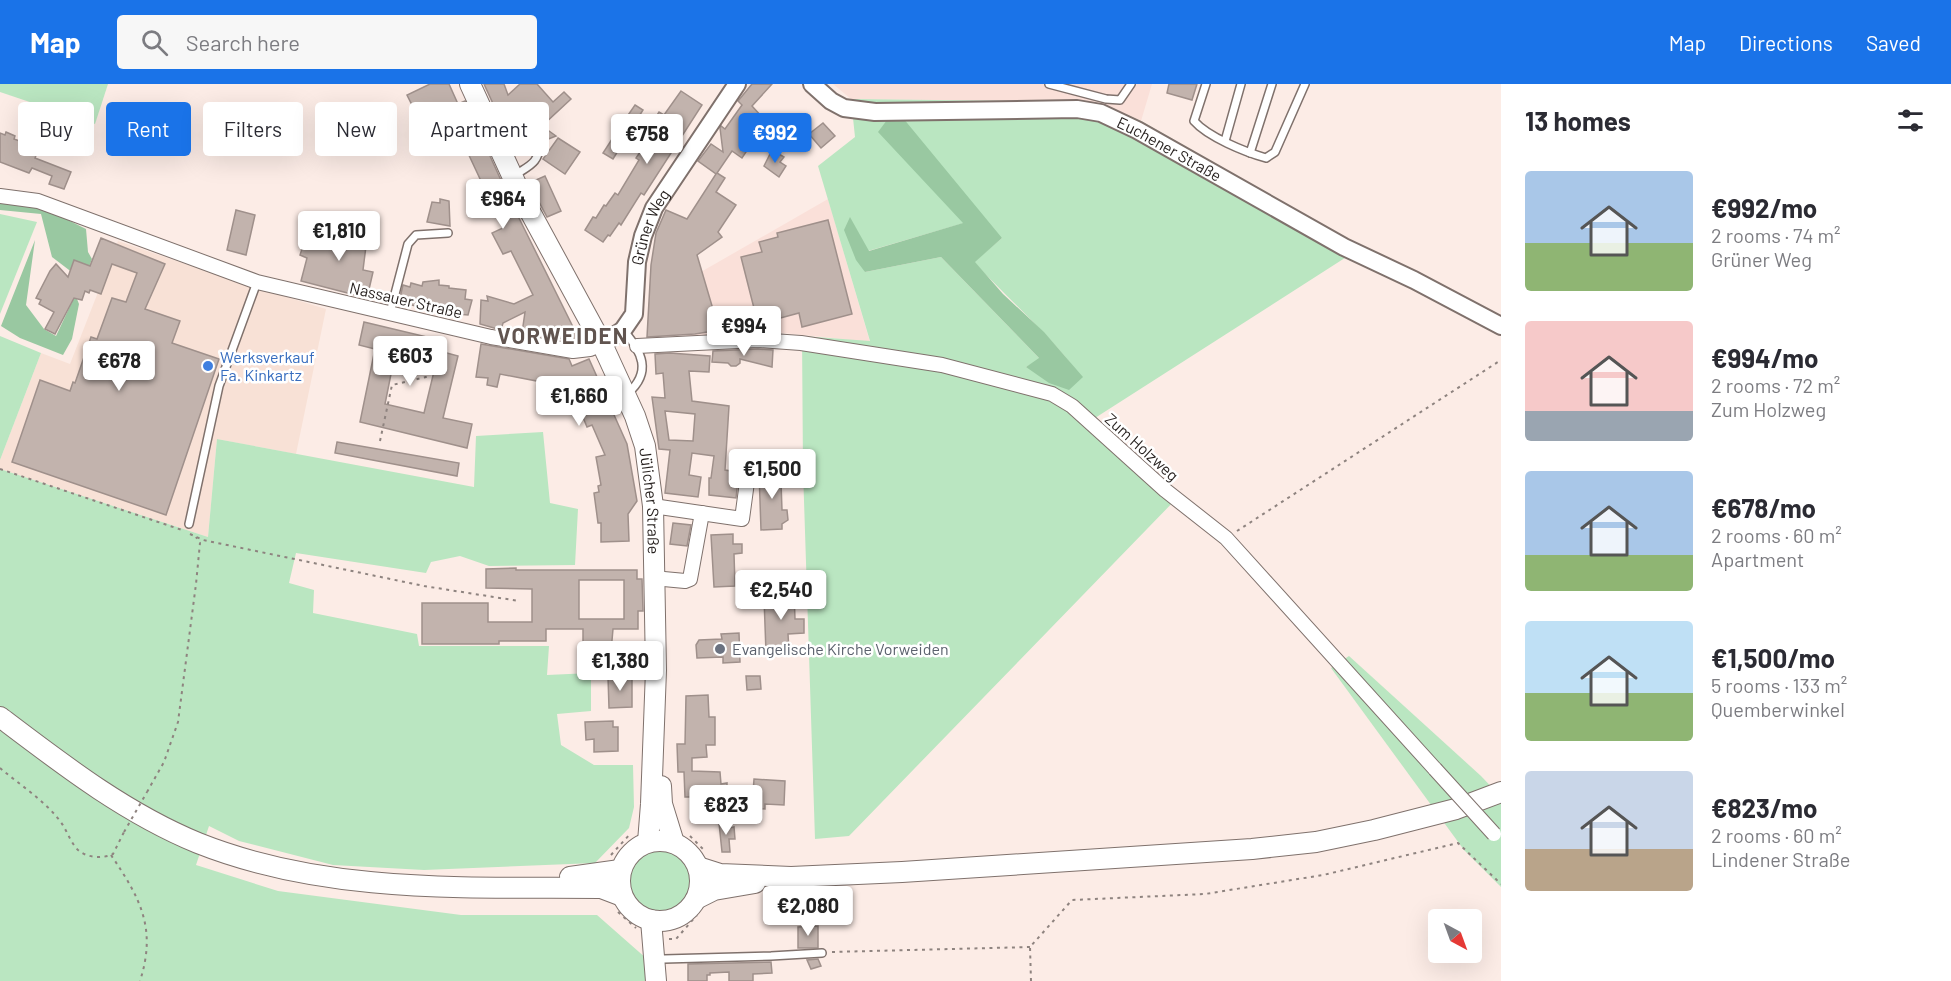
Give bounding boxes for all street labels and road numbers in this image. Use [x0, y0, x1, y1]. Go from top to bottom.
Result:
street label: Euchener Straße [1114, 112, 1225, 185]
street label: Grüner Weg [627, 185, 673, 267]
street label: Nassauer Straße [348, 277, 464, 322]
street label: Zum Holzweg [1102, 409, 1183, 485]
street label: Jülicher Straße [636, 447, 664, 554]

